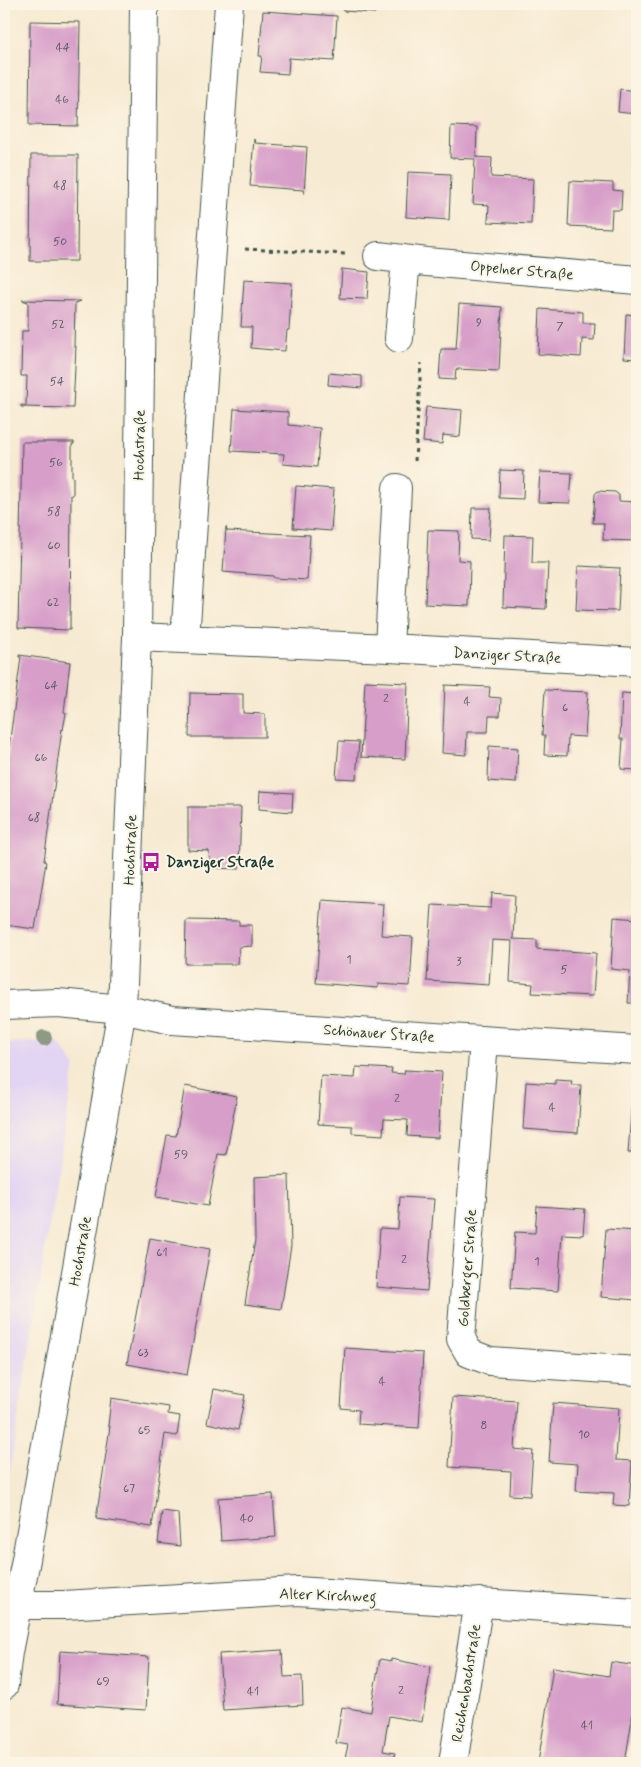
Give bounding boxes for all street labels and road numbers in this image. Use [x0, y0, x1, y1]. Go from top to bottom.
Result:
street label: Oppelner Straße [470, 257, 574, 285]
street label: Hochstraße [129, 409, 151, 481]
street label: Danziger Straße [452, 643, 561, 669]
street label: Hochstraße [120, 814, 142, 886]
street label: Schönauer Straße [322, 1020, 435, 1048]
street label: Goldberger Straße [454, 1208, 483, 1328]
street label: Hochstraße [65, 1215, 97, 1288]
street label: Alter Kirchweg [279, 1584, 377, 1609]
street label: Reichenbachstraße [448, 1622, 486, 1744]

